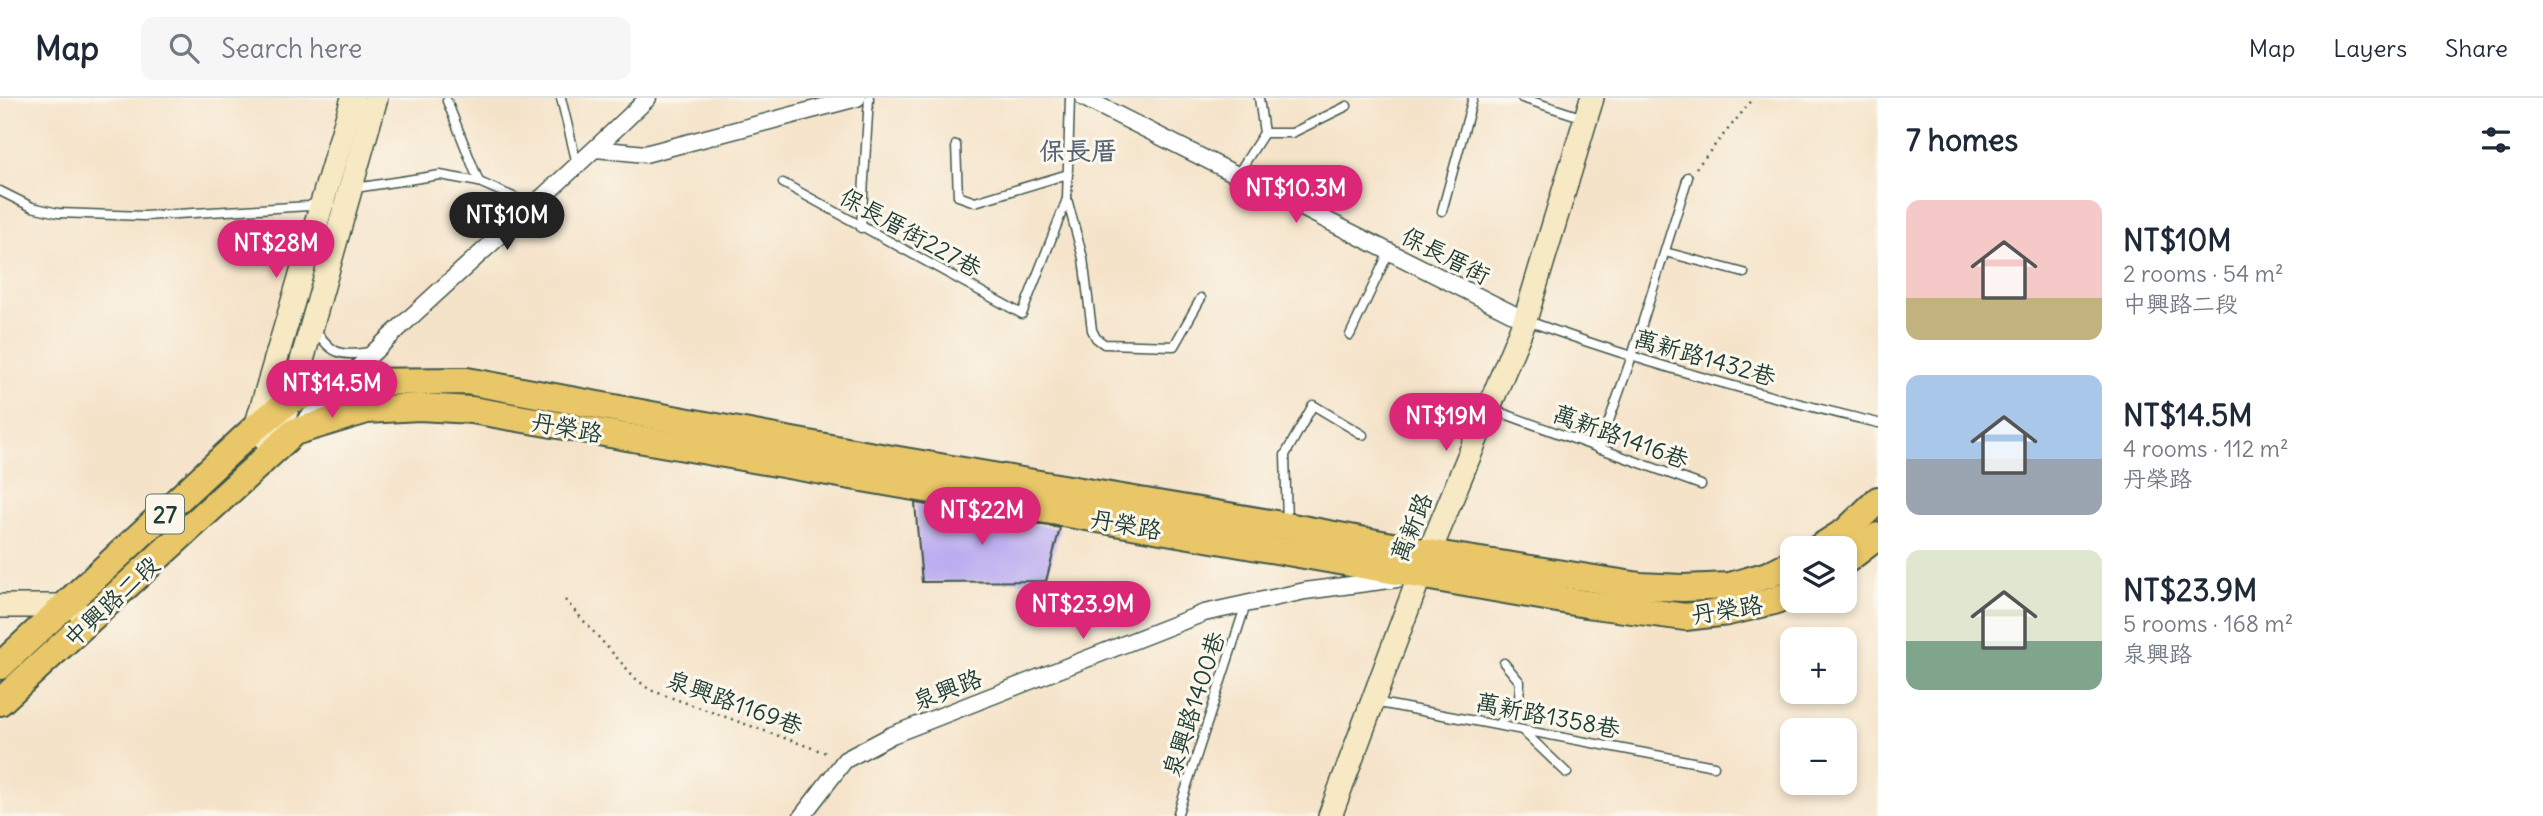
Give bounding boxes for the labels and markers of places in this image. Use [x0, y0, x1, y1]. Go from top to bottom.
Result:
pin: NT$10.3M [1224, 166, 1368, 225]
pin: NT$10M [450, 192, 564, 252]
pin: NT$28M [219, 220, 333, 280]
pin: NT$14.5M [260, 360, 404, 420]
pin: NT$19M [1389, 394, 1503, 453]
pin: NT$22M [925, 488, 1039, 547]
pin: NT$23.9M [1011, 582, 1155, 641]

